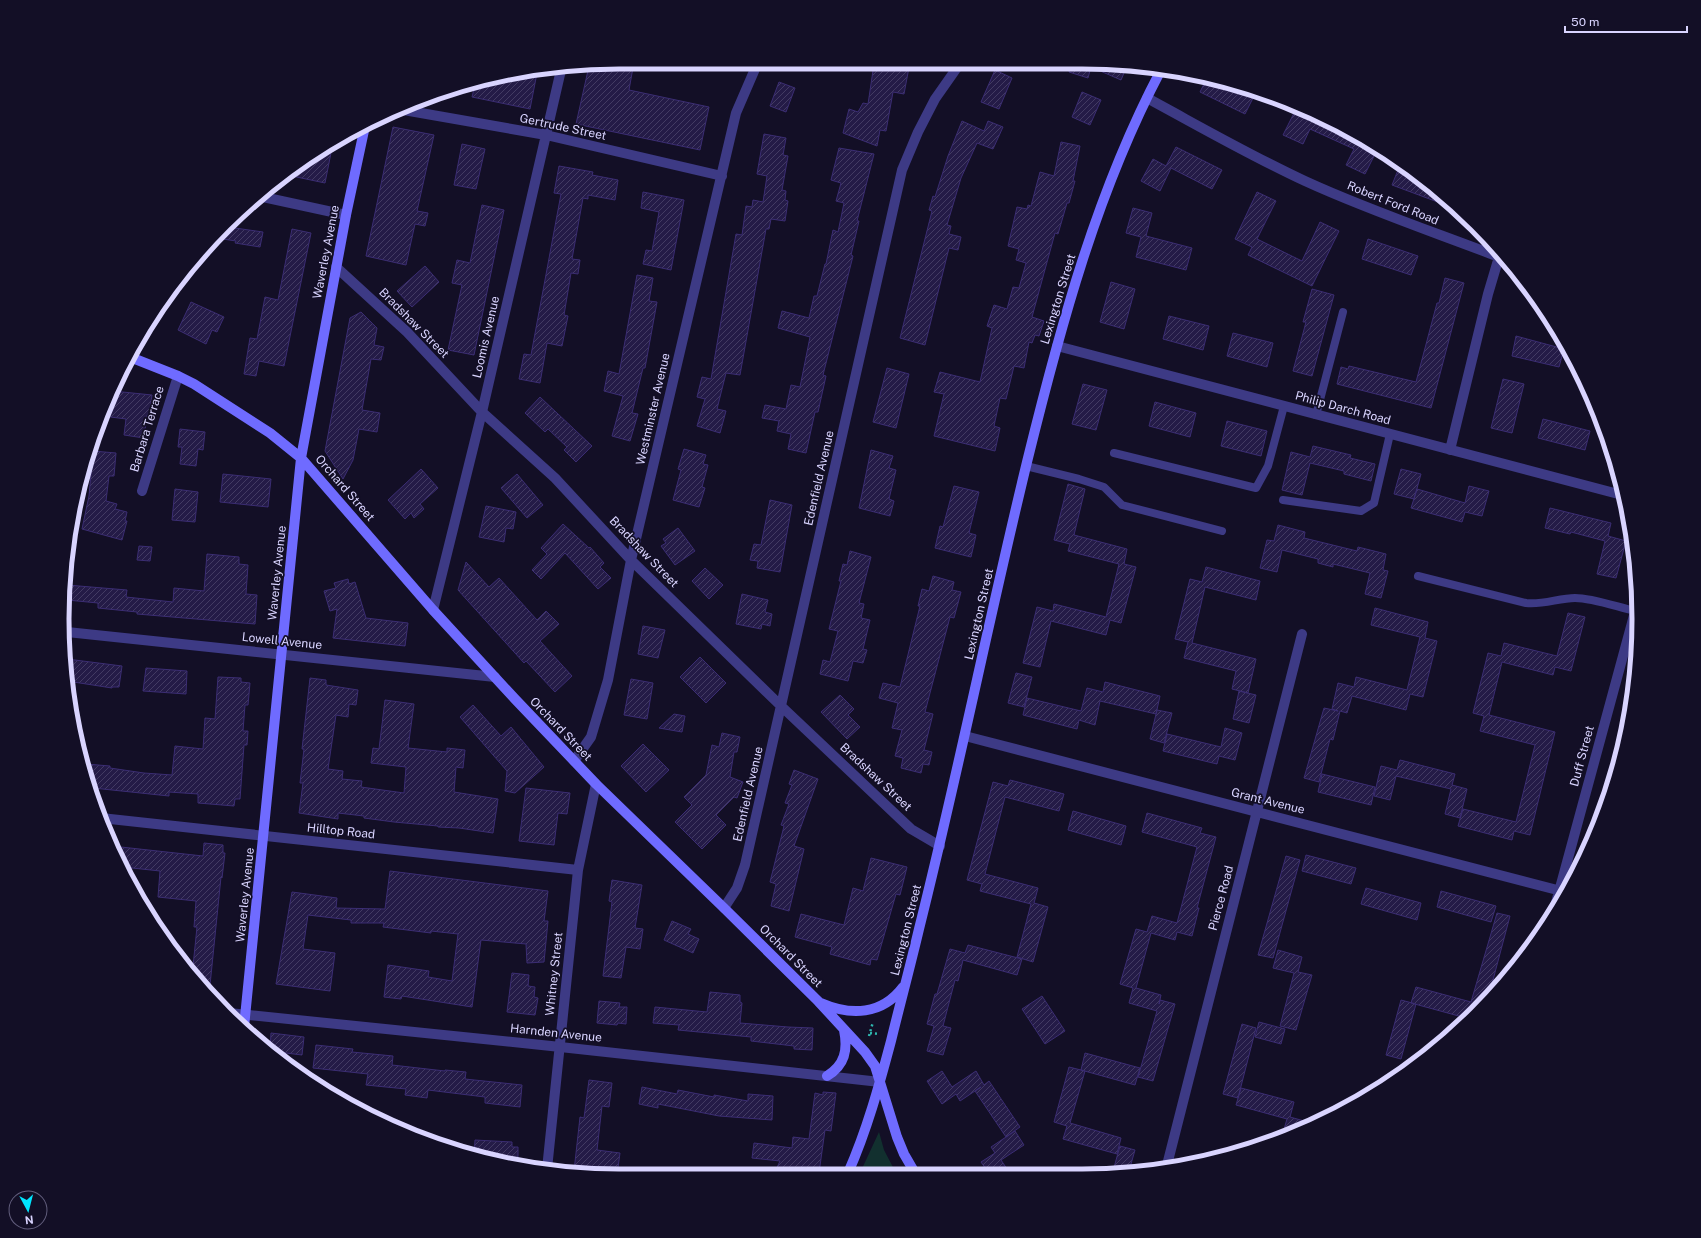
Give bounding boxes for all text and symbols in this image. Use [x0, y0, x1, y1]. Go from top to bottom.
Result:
scale bar [1565, 8, 1687, 34]
text: 50 m [1571, 15, 1599, 29]
street label: Gertrude Street [518, 111, 608, 143]
street label: Robert Ford Road [1345, 178, 1441, 228]
street label: Waverley Avenue [310, 204, 342, 300]
street label: Lexington Street [1038, 252, 1078, 346]
street label: Bradshaw Street [376, 285, 452, 361]
street label: Loomis Avenue [470, 294, 502, 379]
street label: Westminster Avenue [633, 351, 673, 466]
street label: Barbara Terrace [127, 384, 167, 474]
street label: Philip Darch Road [1294, 388, 1392, 428]
street label: Edenfield Avenue [801, 429, 837, 527]
street label: Orchard Street [312, 452, 378, 524]
street label: Bradshaw Street [607, 514, 682, 591]
street label: Waverley Avenue [265, 525, 289, 621]
street label: Lexington Street [962, 567, 996, 661]
street label: Lowell Avenue [241, 630, 323, 652]
street label: Orchard Street [527, 694, 595, 764]
street label: Duff Street [1567, 724, 1597, 788]
street label: Bradshaw Street [837, 740, 915, 814]
street label: Edenfield Avenue [730, 745, 766, 843]
street label: Grant Avenue [1230, 785, 1306, 817]
street label: Hilltop Road [306, 820, 376, 842]
street label: Waverley Avenue [233, 847, 257, 943]
street label: Pierce Road [1206, 864, 1236, 932]
street label: Lexington Street [888, 883, 924, 977]
street label: Orchard Street [757, 922, 826, 991]
street label: Whitney Street [543, 931, 565, 1016]
street label: Harnden Avenue [509, 1021, 603, 1045]
north arrow [8, 1190, 48, 1230]
text: N [24, 1213, 34, 1226]

